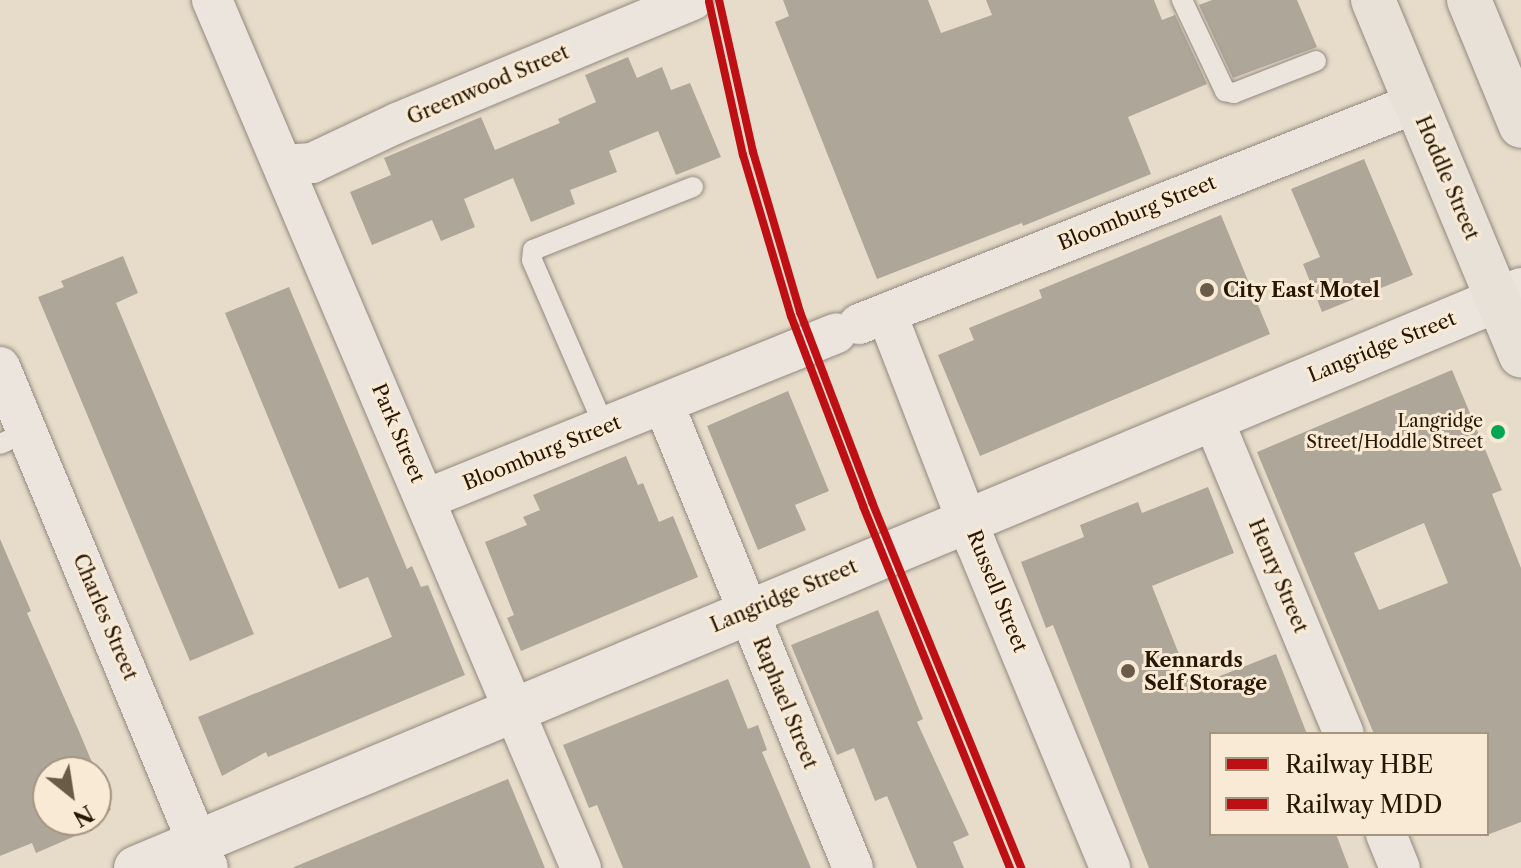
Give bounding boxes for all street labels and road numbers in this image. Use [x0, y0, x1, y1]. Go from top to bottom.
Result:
street label: Greenwood Street [403, 40, 573, 130]
street label: Hoddle Street [1410, 112, 1484, 244]
street label: Bloomburg Street [1055, 170, 1219, 256]
street label: Langridge Street [1305, 306, 1459, 388]
street label: Park Street [366, 380, 430, 486]
street label: Bloomburg Street [460, 410, 624, 496]
street label: Henry Street [1243, 515, 1313, 637]
street label: Russell Street [962, 526, 1032, 656]
street label: Charles Street [68, 550, 142, 684]
street label: Langridge Street [707, 554, 861, 638]
street label: Raphael Street [748, 634, 822, 772]

